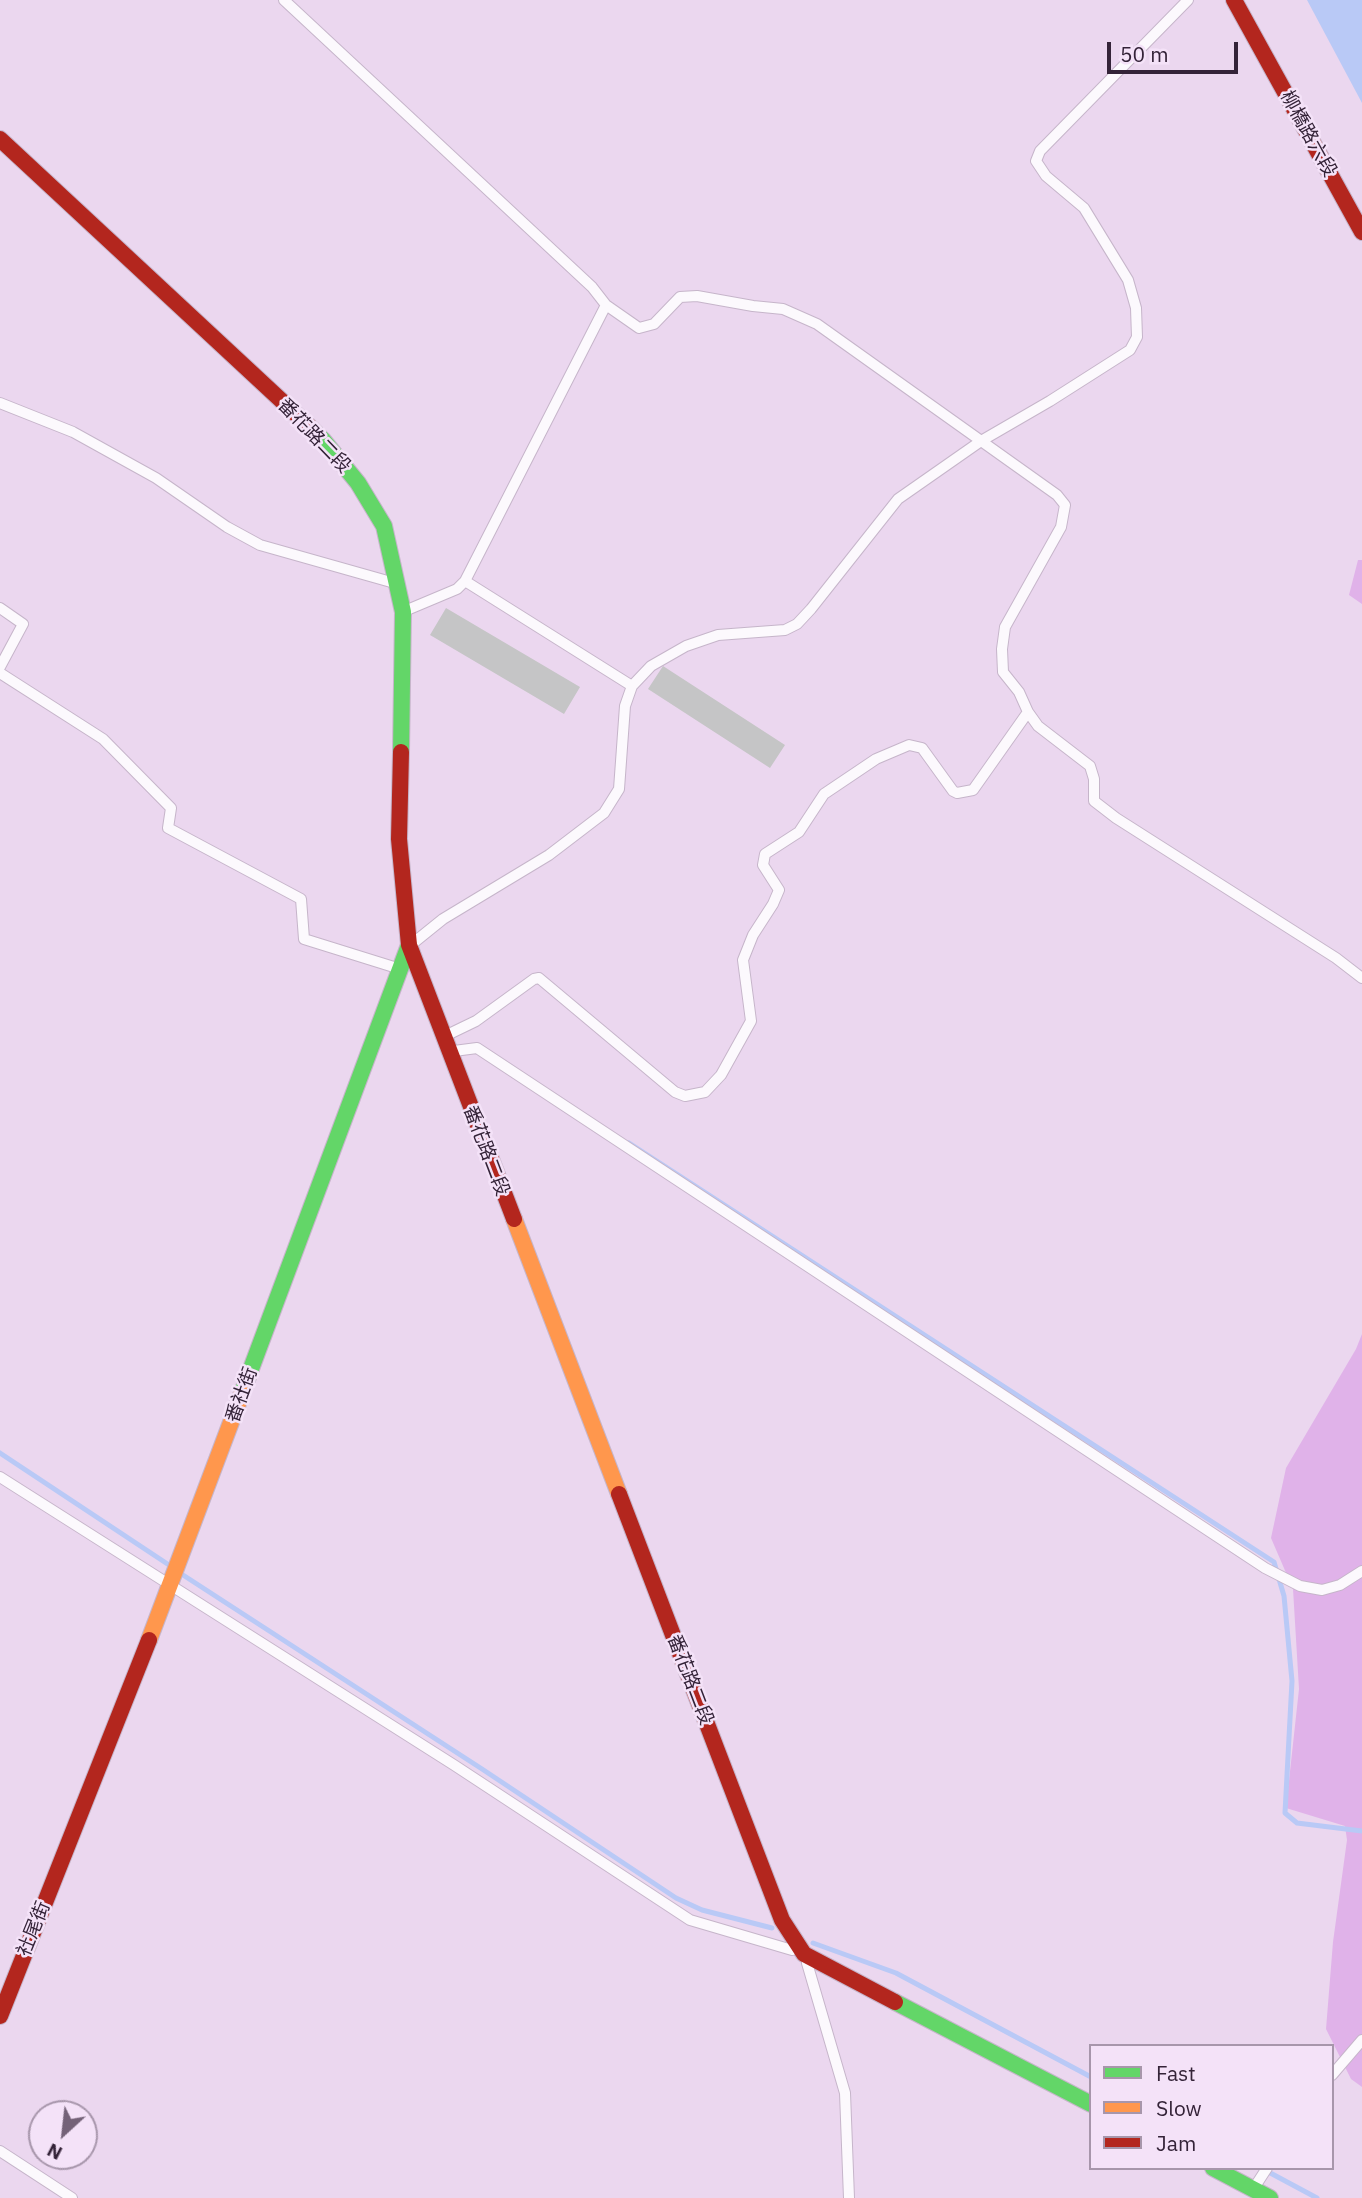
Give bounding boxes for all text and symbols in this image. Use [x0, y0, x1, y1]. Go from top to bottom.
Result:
scale bar [1110, 28, 1241, 72]
text: 50 m [1120, 40, 1169, 68]
street label: 柳橋路六段 [1275, 87, 1341, 181]
street label: 番花路二段 [273, 394, 355, 478]
street label: 番花路二段 [458, 1103, 514, 1199]
street label: 番社街 [222, 1364, 262, 1426]
street label: 番花路二段 [662, 1632, 718, 1728]
street label: 社尾街 [13, 1898, 55, 1960]
legend [1089, 2044, 1334, 2170]
text: Fast [1156, 2059, 1196, 2087]
text: Slow [1156, 2094, 1202, 2122]
north arrow [28, 2100, 98, 2170]
text: Jam [1156, 2129, 1196, 2157]
text: N [43, 2138, 66, 2166]

